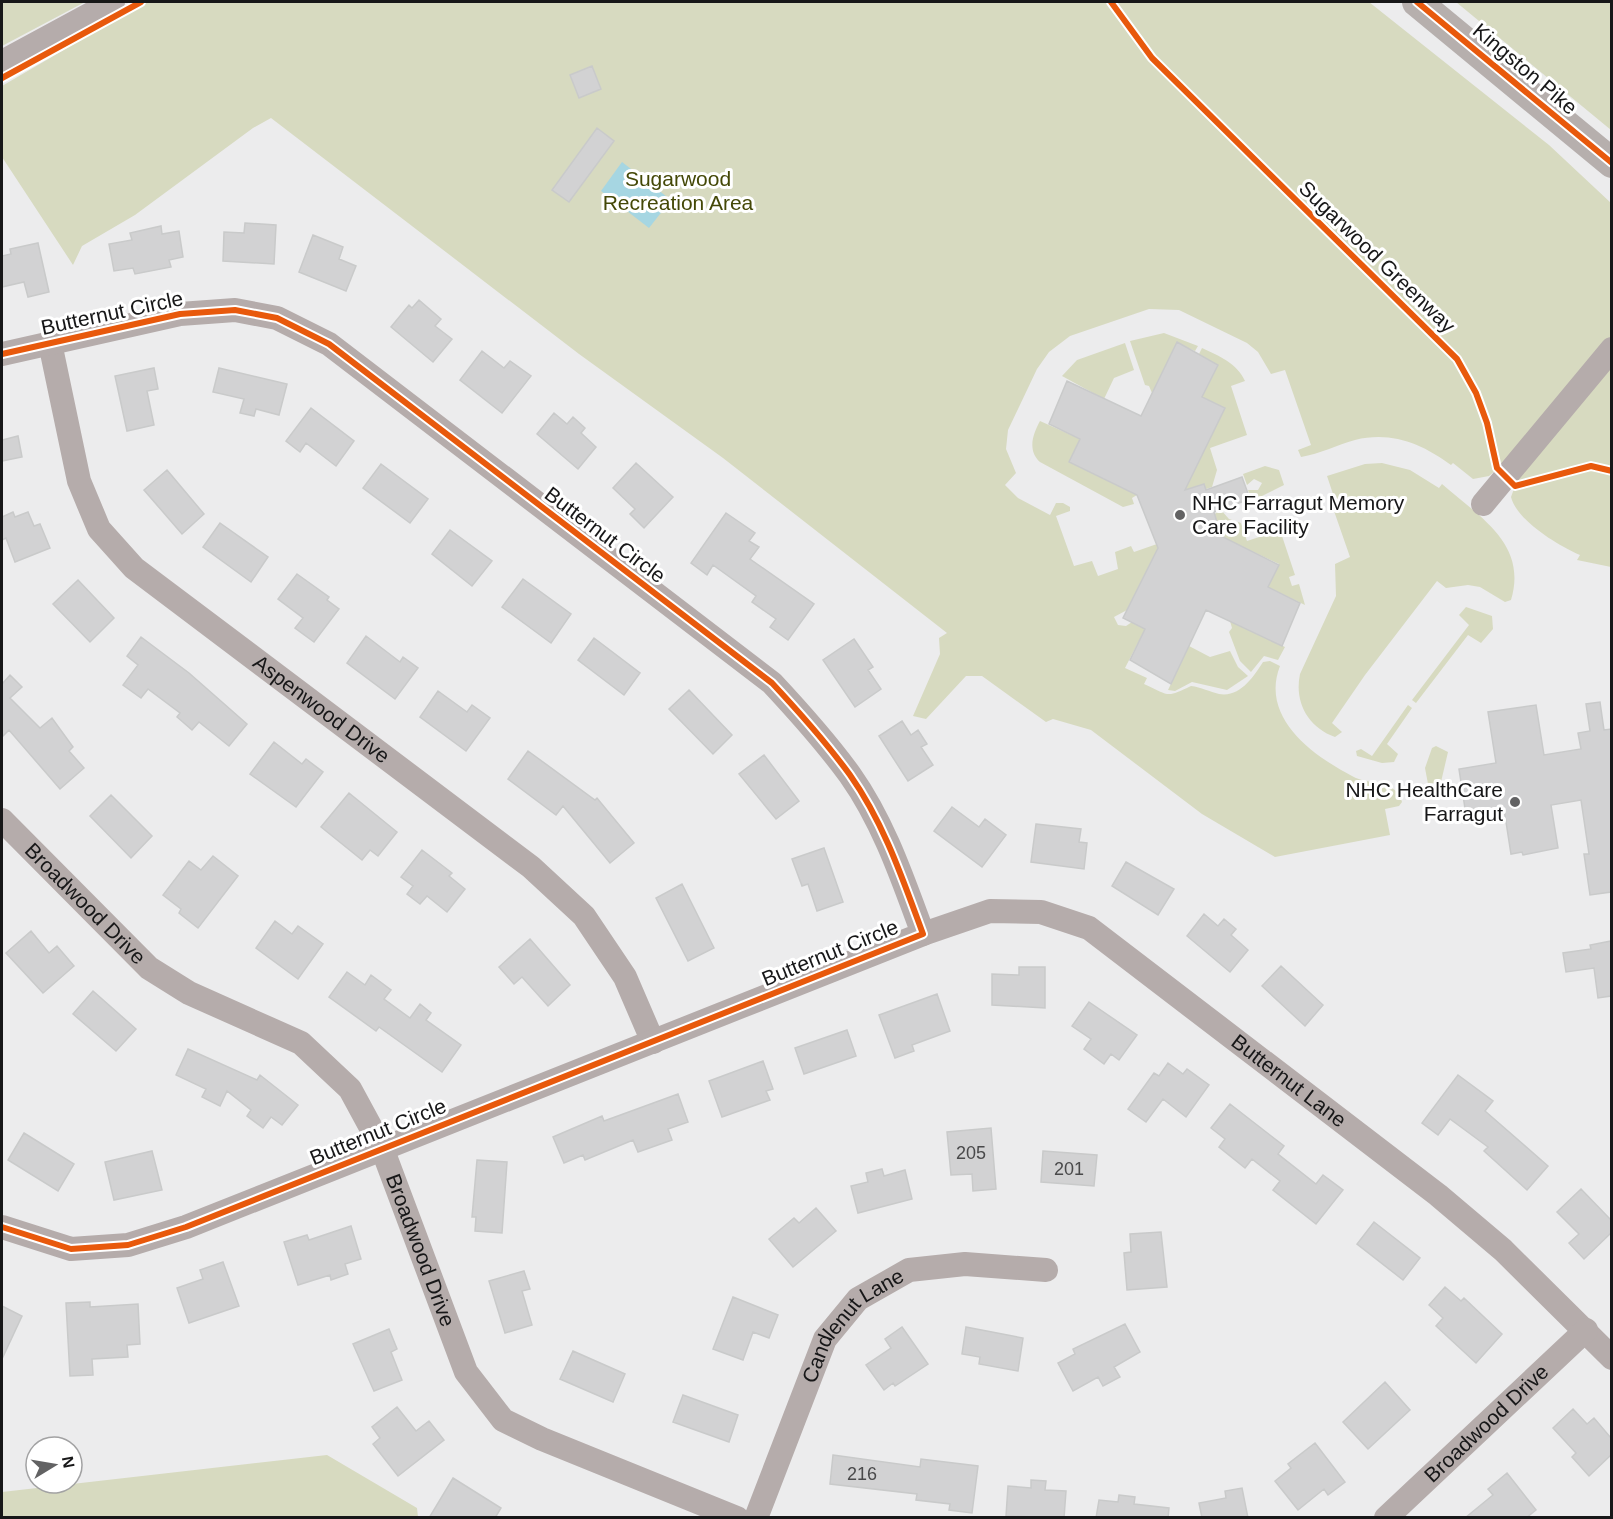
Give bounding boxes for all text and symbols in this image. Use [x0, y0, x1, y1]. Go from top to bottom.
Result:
street label: Kingston Pike [1469, 19, 1582, 119]
park label: Sugarwood Recreation Area [603, 167, 754, 214]
street label: Sugarwood Greenway [1295, 176, 1460, 337]
street label: Butternut Circle [39, 286, 185, 339]
street label: Butternut Circle [541, 482, 670, 587]
place label: NHC Farragut Memory Care Facility [1192, 491, 1405, 538]
marker: NHC Farragut Memory Care Facility [1173, 508, 1187, 522]
street label: Aspenwood Drive [249, 650, 394, 767]
place label: NHC HealthCare Farragut [1345, 778, 1503, 825]
marker: NHC HealthCare Farragut [1508, 795, 1522, 809]
street label: Broadwood Drive [21, 838, 150, 969]
street label: Butternut Circle [758, 915, 901, 990]
street label: Butternut Lane [1227, 1029, 1351, 1131]
street label: Butternut Circle [306, 1094, 449, 1169]
house number: 205 [956, 1143, 986, 1163]
house number: 201 [1054, 1159, 1084, 1179]
street label: Broadwood Drive [382, 1171, 460, 1330]
street label: Candlenut Lane [797, 1264, 907, 1386]
street label: Broadwood Drive [1420, 1360, 1553, 1487]
north arrow [24, 1435, 84, 1495]
text: N [59, 1455, 78, 1470]
house number: 216 [847, 1464, 877, 1484]

